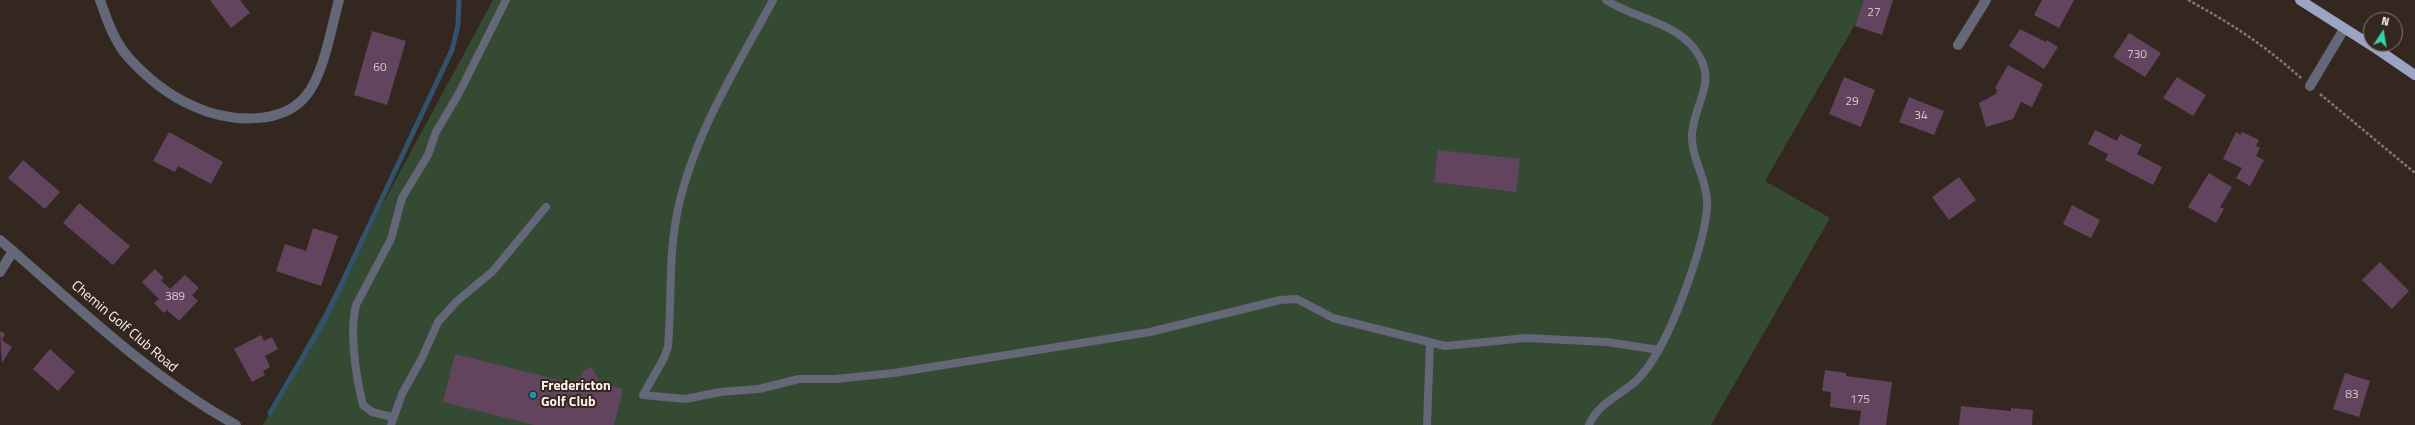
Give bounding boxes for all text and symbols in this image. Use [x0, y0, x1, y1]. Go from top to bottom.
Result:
house number: 27 [1867, 6, 1881, 20]
north arrow [2363, 12, 2403, 52]
text: N [2380, 13, 2391, 30]
house number: 730 [2127, 48, 2147, 62]
house number: 60 [373, 61, 387, 75]
house number: 29 [1845, 95, 1859, 109]
house number: 34 [1914, 109, 1928, 123]
street label: Chemin Golf Club Road [67, 278, 181, 376]
house number: 389 [165, 290, 185, 304]
place label: Fredericton Golf Club [541, 379, 611, 412]
house number: 83 [2345, 388, 2359, 402]
marker: Fredericton Golf Club [528, 390, 538, 400]
house number: 175 [1850, 393, 1870, 407]

